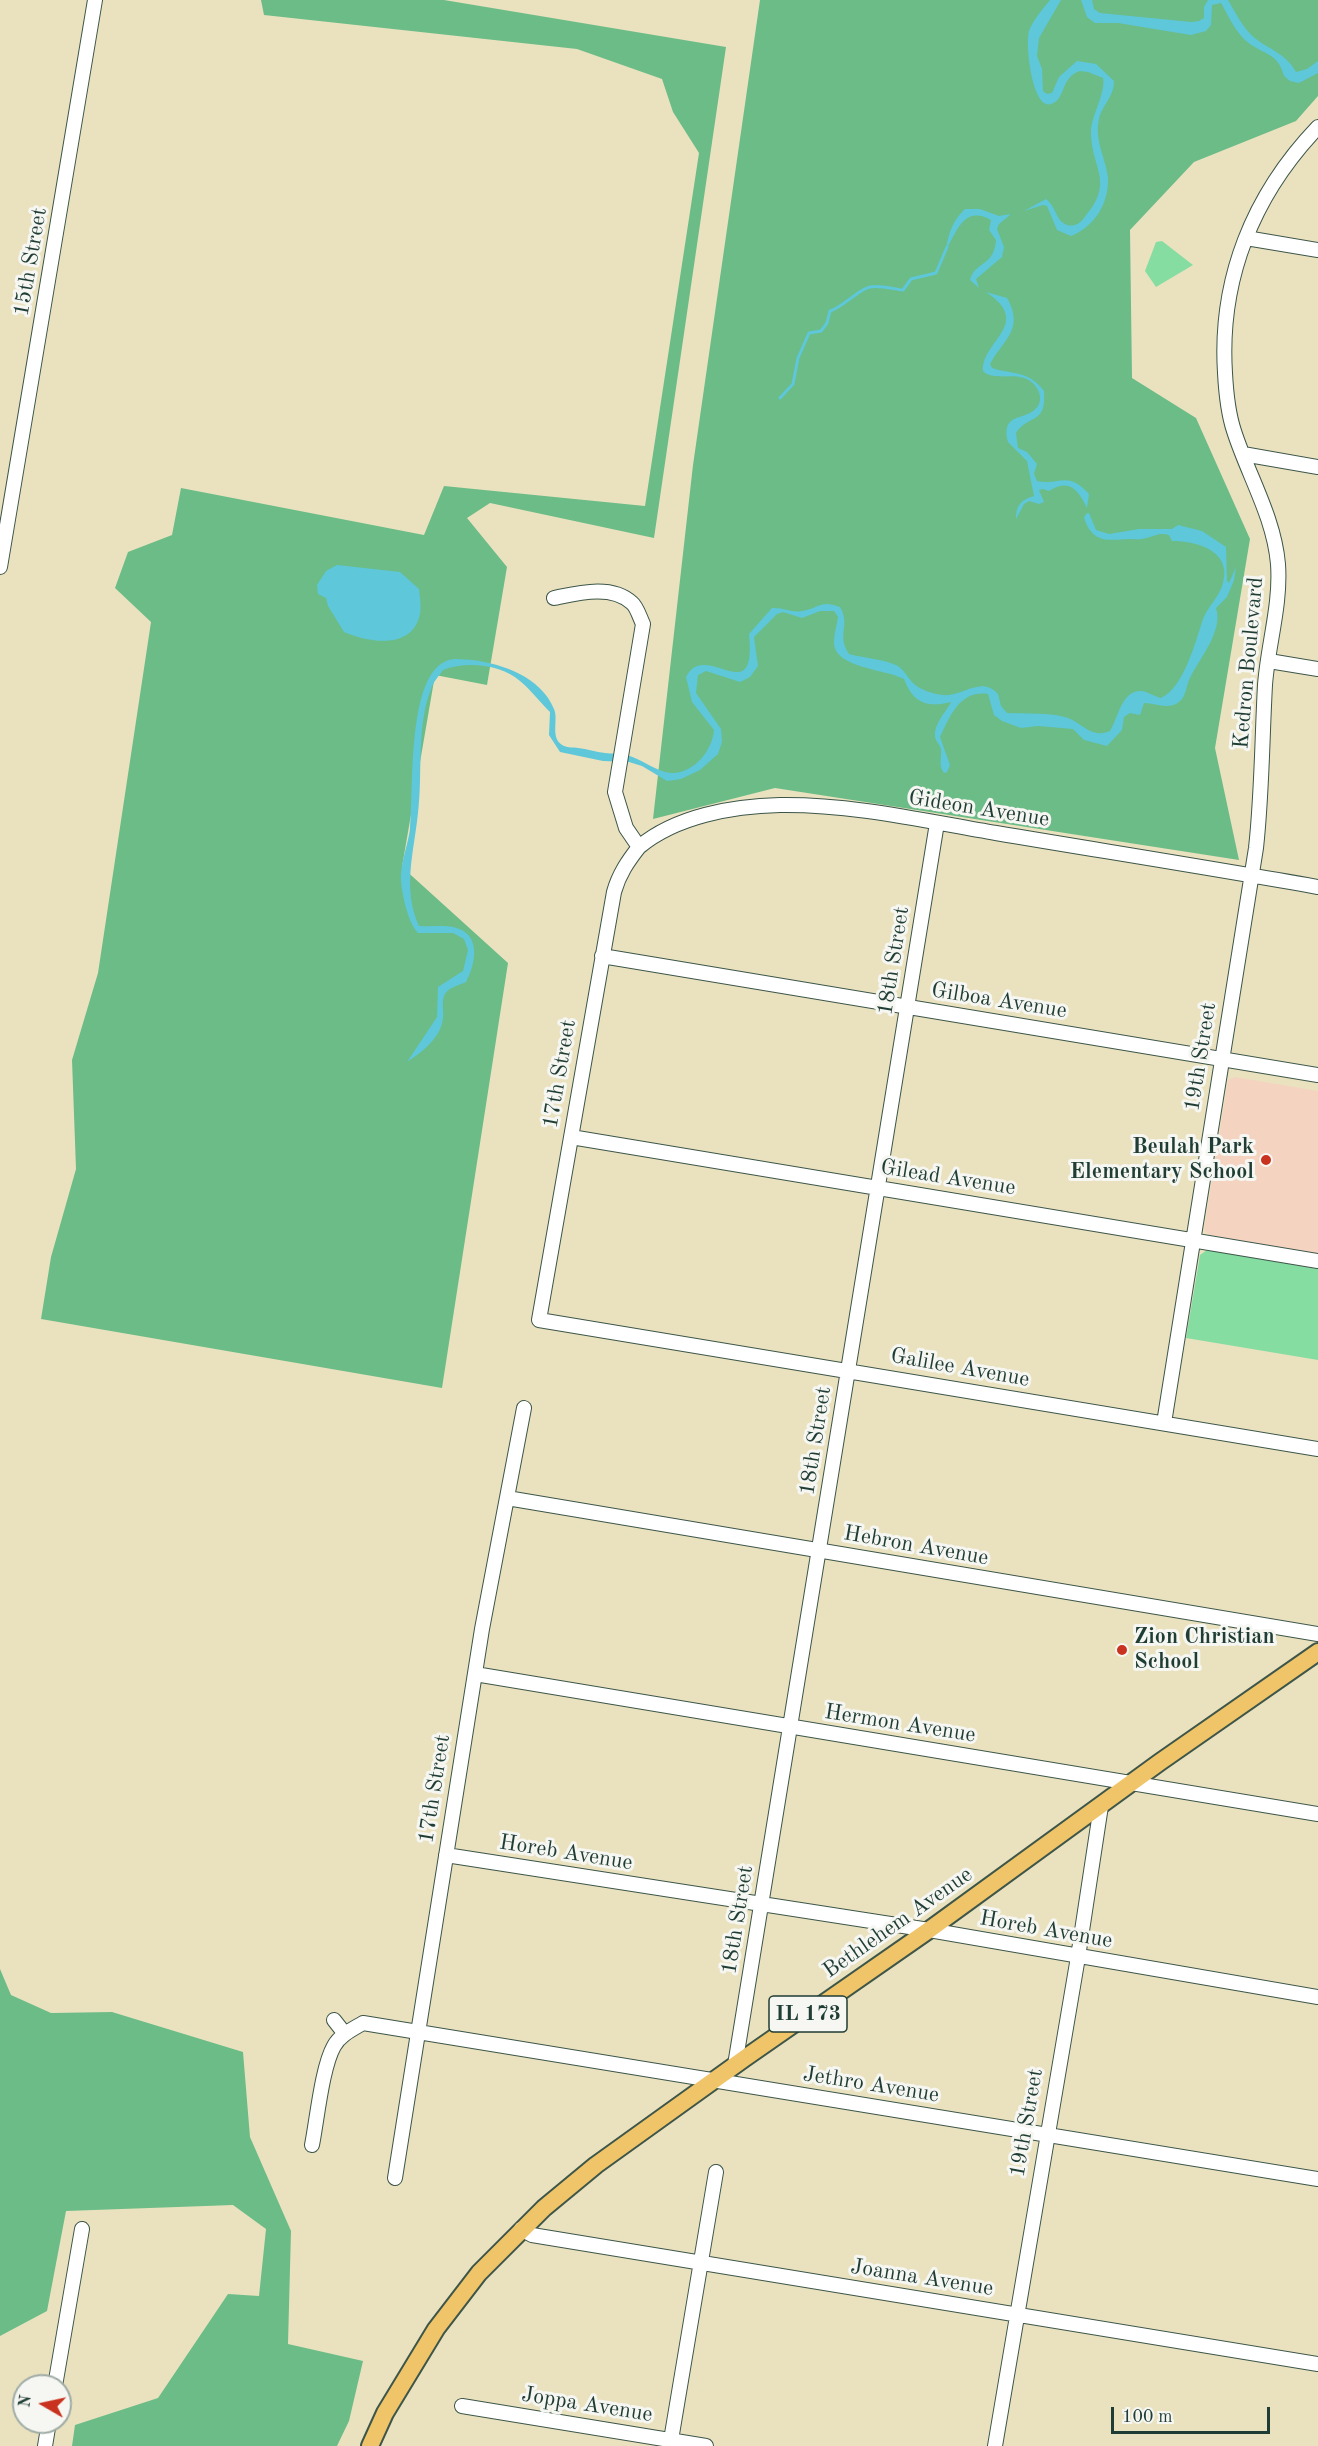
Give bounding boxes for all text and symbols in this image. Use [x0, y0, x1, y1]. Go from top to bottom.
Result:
street label: 15th Street [8, 206, 54, 318]
street label: Kedron Boulevard [1228, 576, 1270, 750]
street label: Gideon Avenue [907, 785, 1051, 833]
street label: 18th Street [872, 905, 916, 1017]
street label: Gilboa Avenue [929, 977, 1069, 1025]
street label: 19th Street [1179, 1001, 1223, 1113]
street label: 17th Street [537, 1018, 583, 1130]
place label: Beulah Park Elementary School [1070, 1134, 1254, 1186]
marker: Beulah Park Elementary School [1259, 1153, 1273, 1167]
street label: Gilead Avenue [879, 1154, 1017, 1202]
street label: Galilee Avenue [888, 1343, 1032, 1393]
street label: 18th Street [794, 1385, 838, 1497]
street label: Hebron Avenue [842, 1520, 990, 1572]
place label: Zion Christian School [1134, 1624, 1275, 1676]
marker: Zion Christian School [1115, 1643, 1129, 1657]
street label: Hermon Avenue [822, 1699, 978, 1749]
street label: 17th Street [413, 1733, 457, 1845]
street label: Horeb Avenue [497, 1829, 635, 1877]
street label: Bethlehem Avenue [818, 1862, 978, 1984]
street label: 18th Street [716, 1864, 760, 1976]
street label: Horeb Avenue [977, 1905, 1115, 1955]
road number: IL 173 [769, 1996, 847, 2032]
street label: Jethro Avenue [801, 2061, 941, 2109]
street label: 19th Street [1004, 2067, 1050, 2179]
street label: Joanna Avenue [849, 2254, 995, 2302]
north arrow [12, 2374, 72, 2434]
street label: Joppa Avenue [520, 2382, 654, 2428]
text: N [17, 2394, 35, 2409]
scale bar [1114, 2395, 1273, 2433]
text: 100 m [1122, 2408, 1173, 2426]

